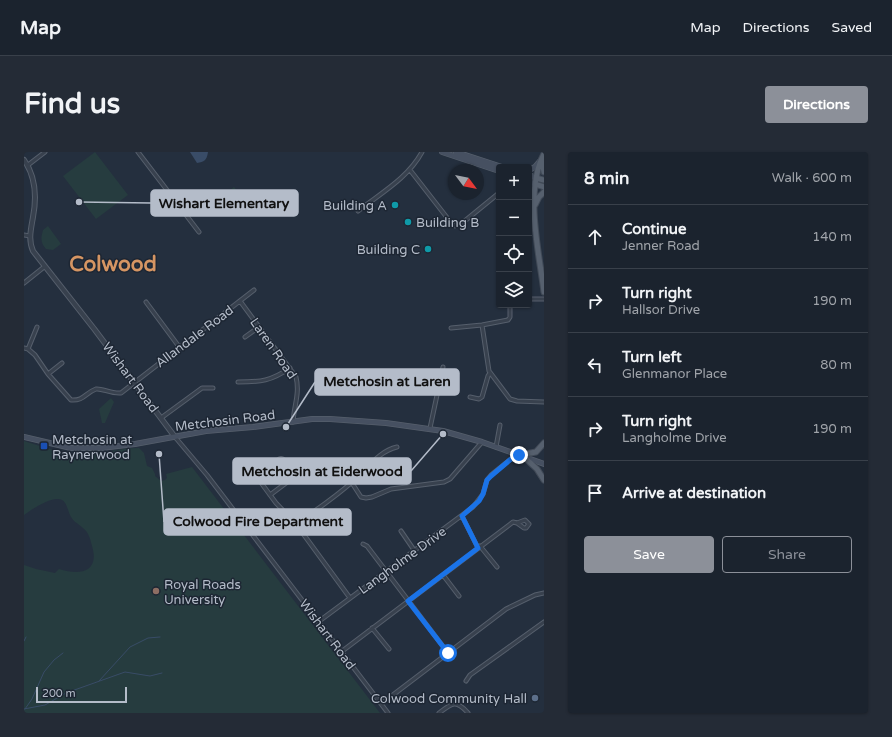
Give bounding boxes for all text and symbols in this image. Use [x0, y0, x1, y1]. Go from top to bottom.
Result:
text: Map [20, 17, 61, 39]
text: Map [690, 19, 721, 36]
text: Directions [743, 19, 810, 36]
text: Saved [832, 19, 872, 36]
button: Directions [765, 86, 868, 123]
text: Find us [24, 87, 120, 121]
north arrow [448, 164, 484, 200]
map controls [496, 164, 532, 308]
button: + [496, 164, 532, 200]
text: 8 min [584, 168, 629, 189]
text: Walk · 600 m [772, 170, 852, 186]
callout: Wishart Elementary [151, 190, 298, 216]
text: Wishart Elementary [159, 195, 290, 212]
place label: Building A [323, 198, 387, 214]
marker: Building A [390, 200, 400, 210]
button: − [496, 200, 532, 236]
place label: Building B [416, 215, 479, 231]
marker: Building B [403, 217, 413, 227]
text: Continue [622, 220, 686, 238]
icon: ahead [584, 226, 606, 248]
text: 140 m [812, 229, 852, 245]
button: locate [496, 236, 532, 272]
text: Jenner Road [622, 238, 700, 254]
place label: Building C [357, 242, 420, 258]
marker: Building C [423, 244, 433, 254]
district label: Colwood [69, 252, 157, 277]
button: layers [496, 272, 532, 308]
text: Turn right [622, 284, 692, 302]
icon: right [584, 290, 606, 312]
text: 190 m [812, 293, 852, 309]
street label: Allandale Road [152, 302, 237, 371]
text: Hallsor Drive [622, 302, 700, 318]
street label: Laren Road [246, 315, 300, 382]
street label: Wishart Road [99, 339, 162, 416]
text: Turn left [622, 348, 682, 366]
icon: left [584, 354, 606, 376]
text: 80 m [820, 357, 852, 373]
text: Glenmanor Place [622, 366, 727, 382]
callout: Metchosin at Laren [315, 369, 459, 395]
text: Metchosin at Laren [323, 373, 451, 390]
street label: Metchosin Road [174, 407, 276, 435]
text: Turn right [622, 412, 692, 430]
icon: right [584, 418, 606, 440]
text: 190 m [812, 421, 852, 437]
text: Langholme Drive [622, 430, 727, 446]
place label: Metchosin at Raynerwood [52, 432, 132, 463]
marker: Metchosin at Raynerwood [39, 441, 49, 451]
route end [510, 446, 528, 464]
callout: Metchosin at Eiderwood [233, 458, 411, 484]
text: Metchosin at Eiderwood [241, 463, 403, 480]
icon: arrive [584, 482, 606, 504]
text: Arrive at destination [622, 484, 766, 502]
callout: Colwood Fire Department [164, 509, 351, 535]
text: Colwood Fire Department [173, 513, 344, 530]
street label: Langholme Drive [356, 524, 450, 598]
button: Save [584, 536, 714, 573]
button: Share [722, 536, 852, 573]
place label: Royal Roads University [164, 577, 241, 608]
marker: Royal Roads University [151, 586, 161, 596]
street label: Wishart Road [296, 596, 359, 673]
route start [439, 644, 457, 662]
scale bar [36, 685, 127, 704]
text: 200 m [42, 687, 76, 700]
place label: Colwood Community Hall [371, 691, 527, 707]
marker: Colwood Community Hall [530, 693, 540, 703]

